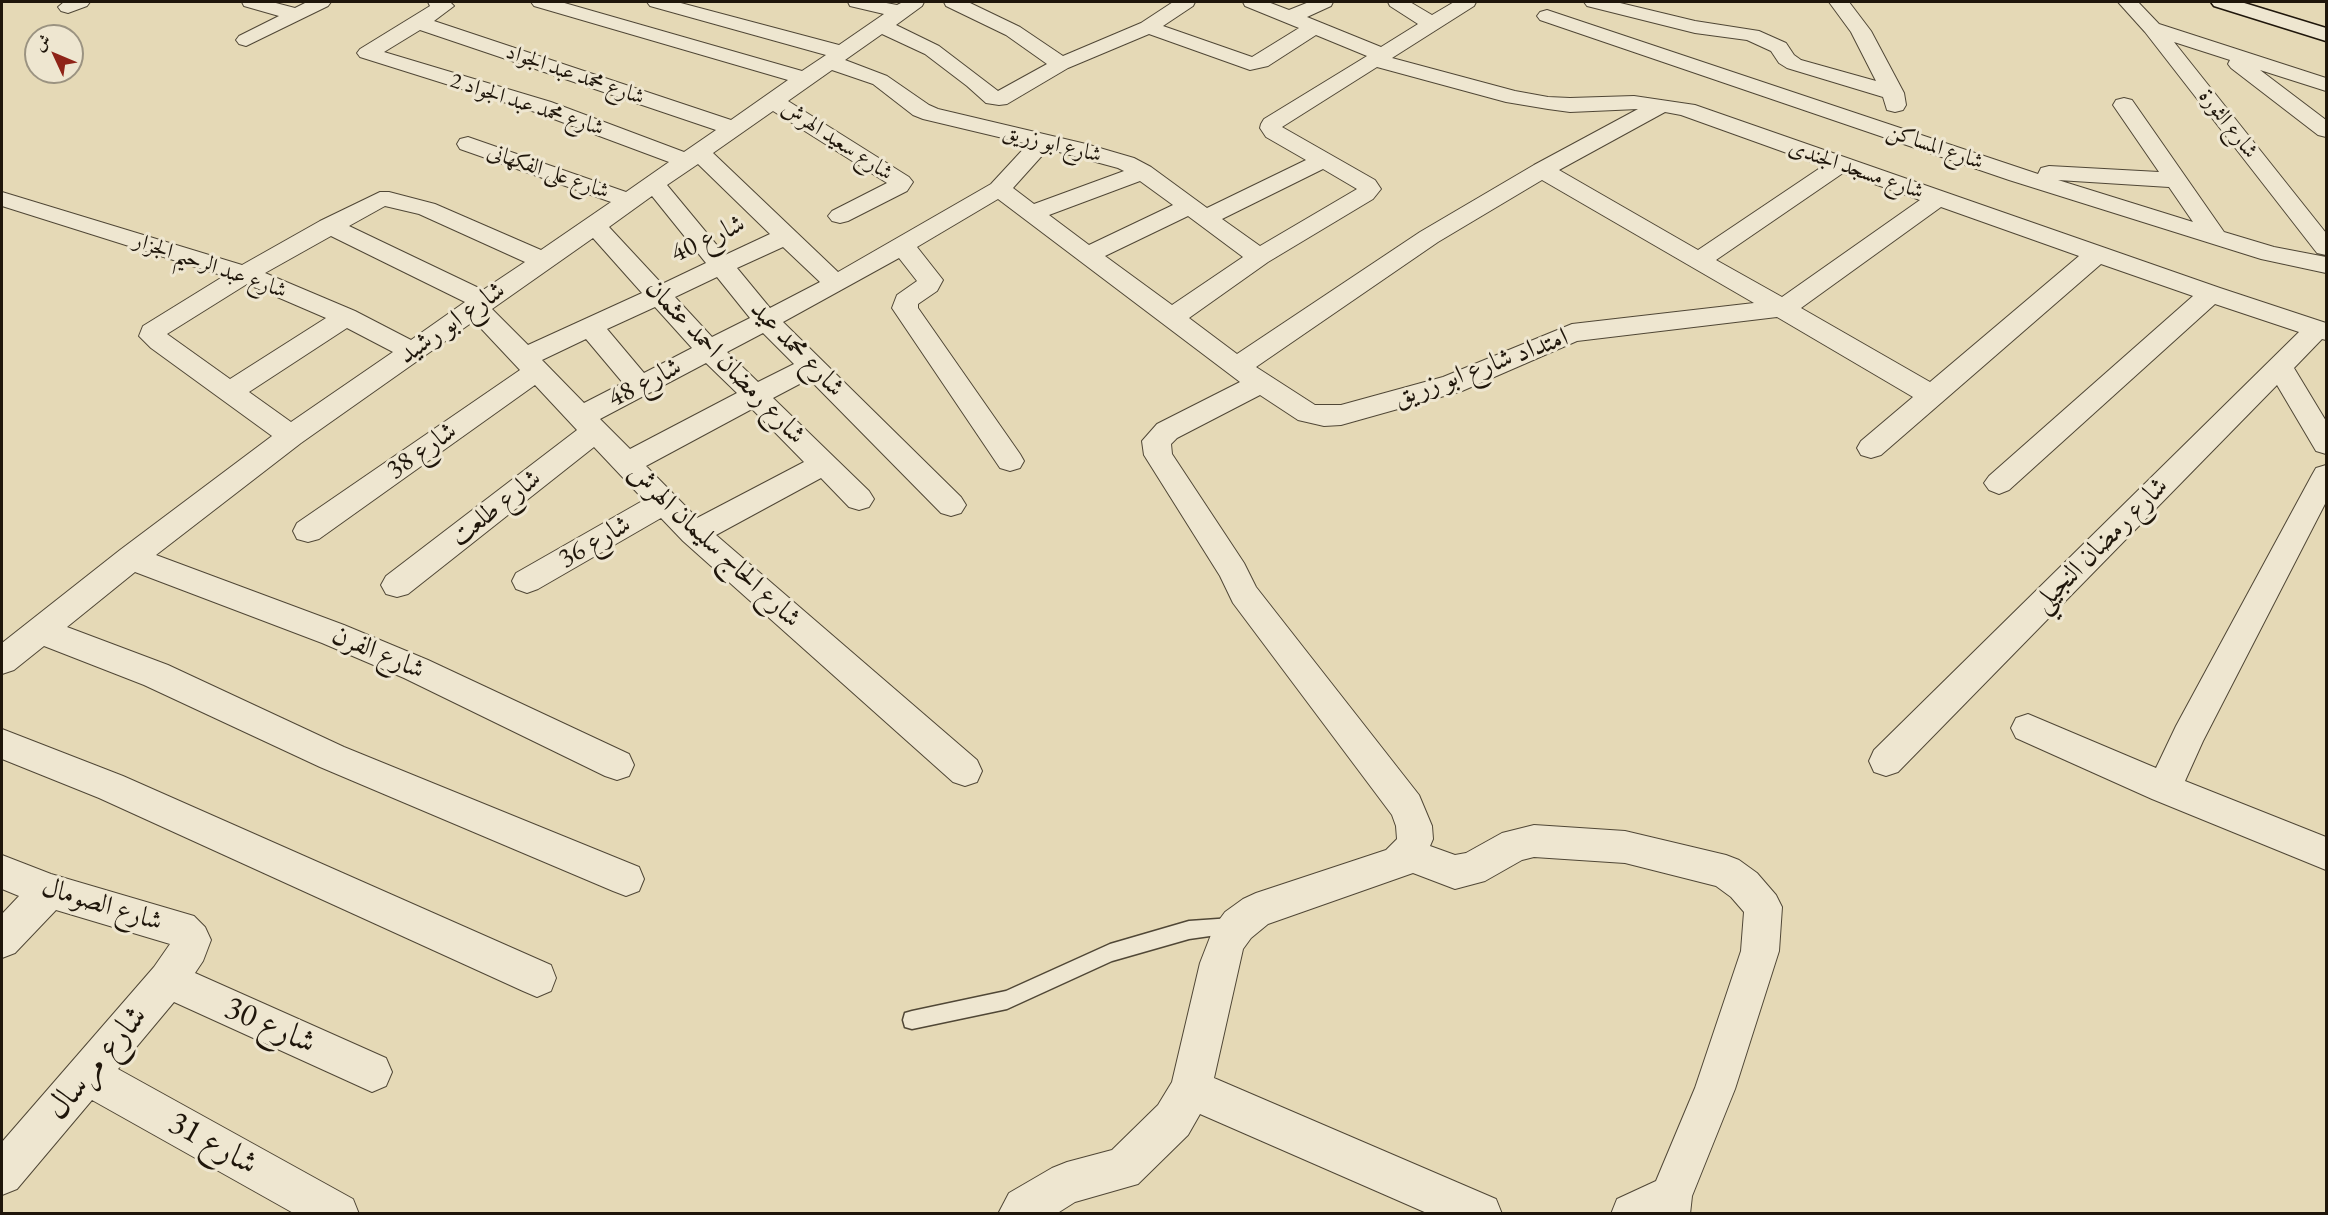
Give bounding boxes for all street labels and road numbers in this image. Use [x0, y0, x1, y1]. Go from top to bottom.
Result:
street label: شارع محمد عبد الجواد [502, 39, 648, 111]
street label: شارع محمد عبد الجواد 2 [447, 68, 607, 142]
street label: شارع الثورة [2193, 84, 2263, 164]
street label: شارع سعيد الهرش [776, 95, 898, 187]
street label: شارع المساكن [1883, 118, 1987, 176]
street label: شارع ابو زريق [1000, 119, 1104, 169]
street label: شارع مسجد الجندى [1785, 135, 1927, 205]
street label: شارع على الفكهانى [483, 139, 613, 205]
street label: شارع 40 [666, 208, 750, 270]
street label: شارع عبد الرحيم الجزار [130, 227, 290, 305]
street label: شارع رمضان احمد عثمان [638, 273, 812, 451]
street label: شارع ابو رشيد [392, 274, 512, 372]
street label: شارع محمد عيد [743, 294, 851, 404]
street label: امتداد شارع ابو زريق [1389, 321, 1573, 415]
street label: شارع 48 [603, 351, 687, 415]
street label: شارع 38 [381, 415, 463, 487]
street label: شارع الحاج سليمان الهرش [620, 457, 808, 635]
street label: شارع طلعت [444, 462, 548, 554]
street label: شارع رمضان النجيلي [2027, 471, 2175, 619]
street label: شارع 36 [553, 508, 637, 576]
street label: شارع الفرن [327, 619, 429, 687]
street label: شارع الصومال [38, 871, 166, 939]
street label: شارع 30 [218, 988, 322, 1064]
street label: شارع مرسال [38, 998, 156, 1128]
street label: شارع 31 [162, 1104, 264, 1184]

